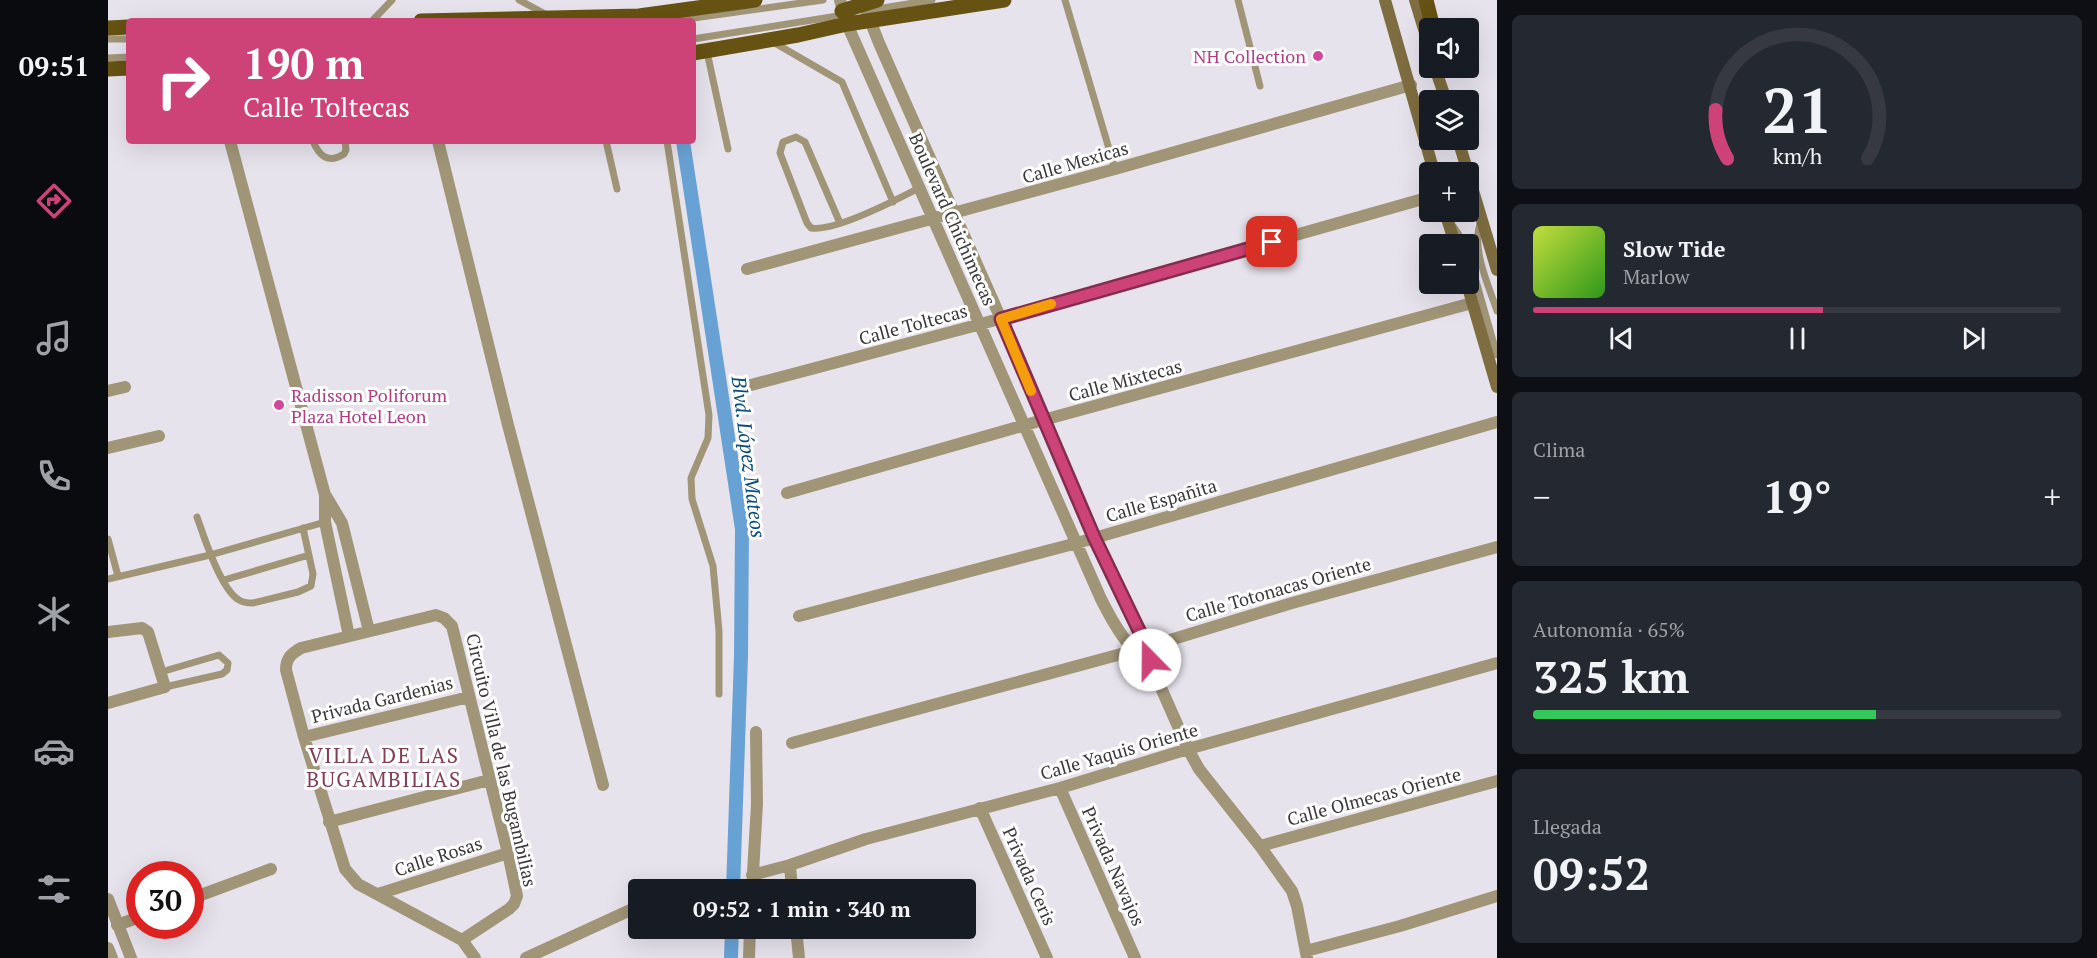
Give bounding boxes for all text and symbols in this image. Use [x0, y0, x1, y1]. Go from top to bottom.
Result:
map controls [1419, 18, 1479, 294]
button: sound [1419, 18, 1479, 78]
text: 190 m [243, 35, 364, 91]
icon: right [144, 42, 222, 120]
place label: NH Collection [1193, 44, 1306, 68]
text: 09:51 [19, 48, 89, 84]
marker: NH Collection [1311, 49, 1325, 63]
text: 21 [1762, 68, 1832, 151]
text: Calle Toltecas [243, 89, 410, 125]
button: layers [1419, 90, 1479, 150]
street label: Boulevard Chichimecas [904, 129, 1002, 309]
street label: Calle Mexicas [1019, 135, 1131, 189]
text: km/h [1772, 142, 1822, 170]
button: + [1419, 162, 1479, 222]
icon: directions [33, 180, 75, 222]
pin [1246, 216, 1297, 267]
icon: arrive [1255, 225, 1288, 258]
button: − [1419, 234, 1479, 294]
text: Slow Tide [1623, 234, 1726, 263]
text: Marlow [1623, 263, 1690, 290]
street label: Calle Toltecas [856, 298, 970, 350]
icon: music [33, 317, 75, 359]
icon: previous [1605, 322, 1638, 355]
icon: pause [1781, 322, 1814, 355]
icon: next [1957, 322, 1990, 355]
street label: Calle Mixtecas [1066, 353, 1184, 407]
water label: Blvd. López Mateos [726, 373, 772, 540]
place label: Radisson Poliforum Plaza Hotel Leon [291, 383, 448, 428]
marker: Radisson Poliforum Plaza Hotel Leon [272, 398, 286, 412]
text: Clima [1533, 436, 1585, 463]
icon: phone [33, 455, 75, 497]
text: 19° [1762, 466, 1832, 526]
street label: Calle Españita [1103, 473, 1219, 527]
text: − [1533, 475, 1551, 518]
text: + [2043, 475, 2061, 518]
street label: Calle Totonacas Oriente [1182, 551, 1374, 627]
icon: climate [33, 593, 75, 635]
text: Autonomía · 65% [1533, 616, 1685, 643]
position arrow [1118, 628, 1182, 692]
street label: Circuito Villa de las Bugambilias [461, 631, 543, 889]
text: 325 km [1533, 646, 1689, 706]
street label: Privada Gardenias [309, 670, 455, 728]
street label: Calle Yaquis Oriente [1037, 717, 1201, 785]
icon: car [33, 730, 75, 772]
district label: VILLA DE LAS BUGAMBILIAS [306, 741, 462, 793]
street label: Calle Olmecas Oriente [1284, 761, 1464, 831]
street label: Privada Navajos [1077, 803, 1151, 929]
text: Llegada [1533, 813, 1602, 840]
street label: Privada Ceris [998, 823, 1062, 929]
street label: Calle Rosas [391, 831, 485, 881]
text: 09:52 [1533, 843, 1650, 903]
speed limit sign: 30 [126, 861, 204, 939]
icon: filters [33, 868, 75, 910]
text: 09:52 · 1 min · 340 m [693, 894, 911, 923]

